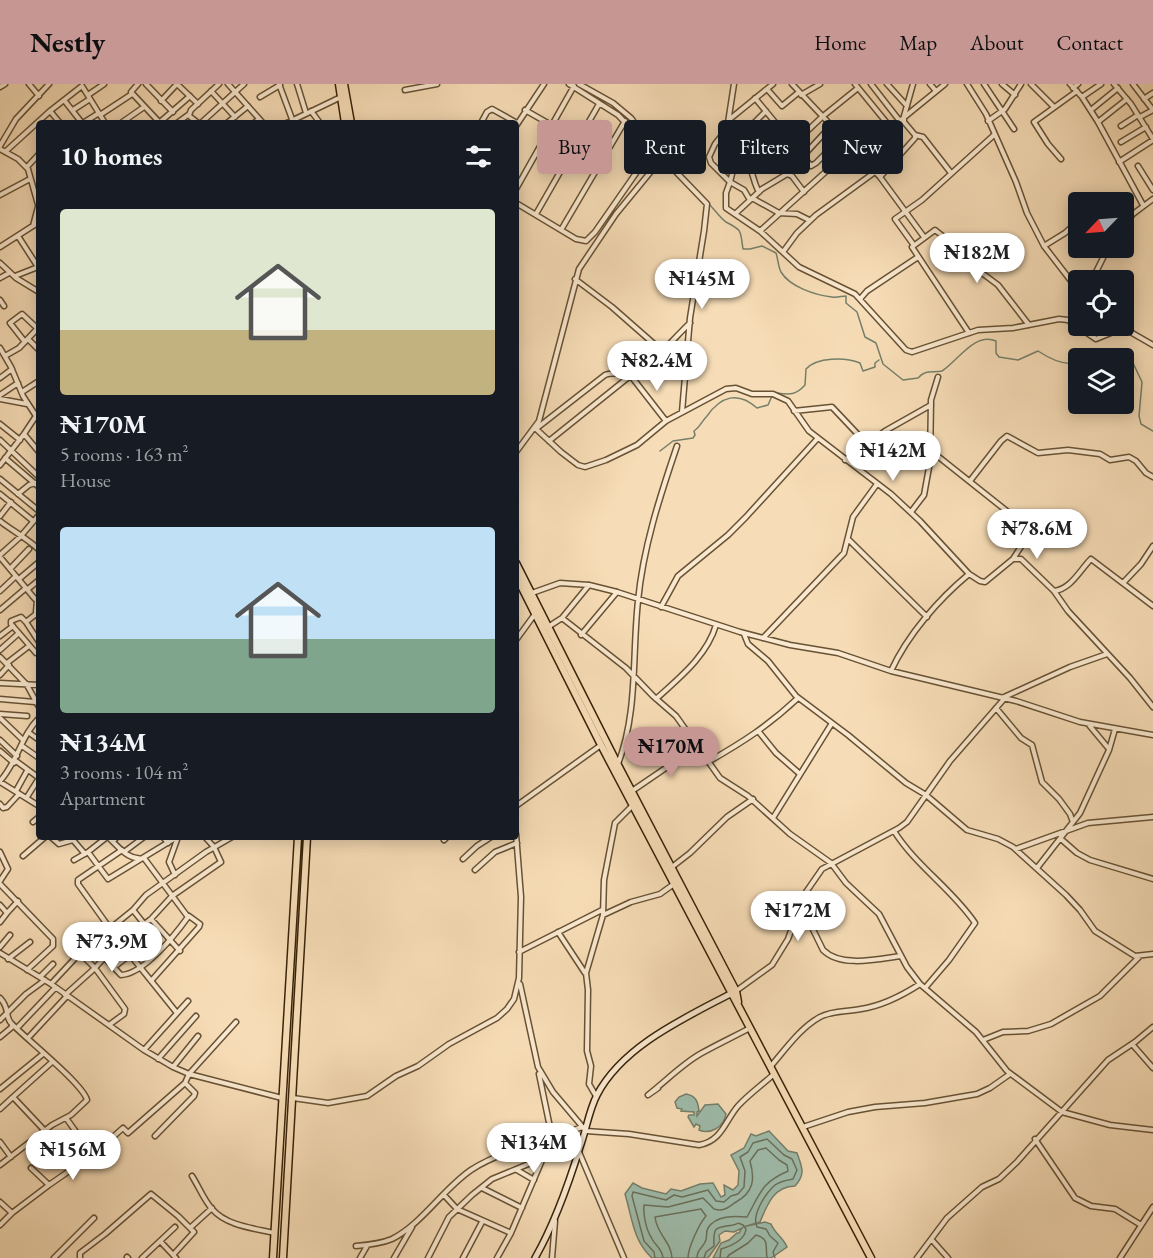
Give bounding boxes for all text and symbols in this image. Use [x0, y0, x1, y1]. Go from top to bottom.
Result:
text: Nestly [30, 24, 105, 60]
text: Home [814, 29, 866, 56]
text: Map [899, 29, 937, 56]
text: About [970, 29, 1023, 56]
text: Contact [1056, 29, 1123, 56]
chip: Buy [537, 120, 612, 174]
chip: Rent [624, 120, 706, 174]
chip: Filters [718, 120, 810, 174]
chip: New [822, 120, 903, 174]
text: 10 homes [60, 139, 162, 173]
icon: filters [462, 140, 495, 173]
north arrow [1068, 192, 1134, 258]
map controls [1068, 192, 1134, 414]
pin: ₦182M [935, 233, 1019, 284]
text: ₦182M [944, 239, 1010, 265]
icon: home [224, 248, 332, 356]
pin: ₦145M [660, 259, 744, 310]
text: ₦145M [669, 265, 735, 291]
button: locate [1068, 270, 1134, 336]
pin: ₦82.4M [608, 341, 706, 392]
text: ₦82.4M [621, 347, 693, 373]
button: layers [1068, 348, 1134, 414]
text: ₦170M [60, 407, 147, 441]
pin: ₦142M [851, 431, 935, 482]
text: ₦142M [860, 437, 926, 463]
text: 5 rooms · 163 m² [60, 441, 188, 467]
text: House [60, 467, 111, 493]
pin: ₦78.6M [988, 509, 1086, 560]
text: ₦78.6M [1001, 515, 1073, 541]
icon: home [224, 566, 332, 674]
text: ₦134M [60, 725, 147, 759]
pin: ₦170M [629, 727, 713, 778]
text: ₦170M [638, 733, 704, 759]
text: 3 rooms · 104 m² [60, 759, 188, 785]
text: Apartment [60, 785, 145, 811]
pin: ₦172M [756, 891, 840, 942]
text: ₦172M [765, 897, 831, 923]
pin: ₦73.9M [63, 922, 161, 973]
text: ₦73.9M [76, 928, 148, 954]
pin: ₦134M [492, 1123, 576, 1174]
text: ₦134M [501, 1129, 567, 1155]
pin: ₦156M [31, 1130, 115, 1181]
text: ₦156M [40, 1136, 106, 1162]

